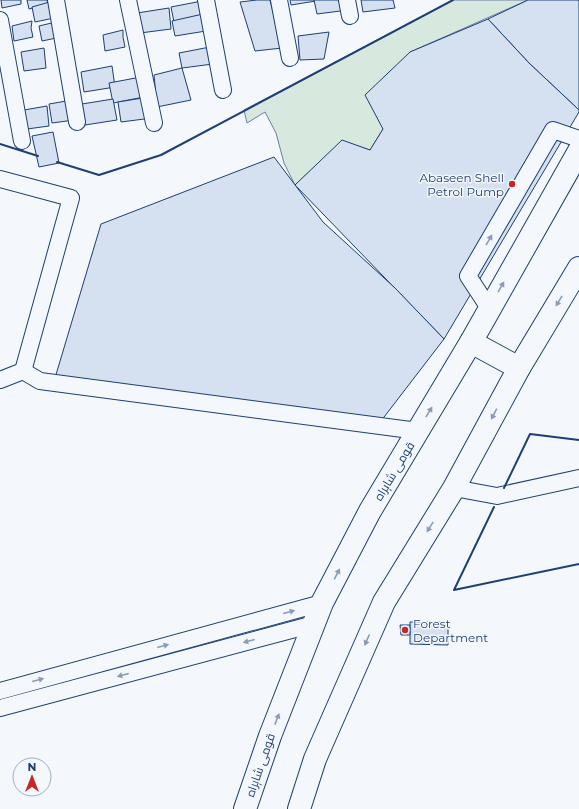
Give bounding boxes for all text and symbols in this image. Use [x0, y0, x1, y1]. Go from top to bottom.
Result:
place label: Abaseen Shell Petrol Pump [419, 170, 504, 199]
marker: Abaseen Shell Petrol Pump [507, 179, 517, 189]
one-way arrow [486, 234, 493, 246]
one-way arrow [498, 281, 505, 293]
one-way arrow [555, 296, 563, 306]
one-way arrow [425, 407, 433, 417]
one-way arrow [491, 408, 498, 420]
street label: قومی شاہراہ [371, 439, 418, 504]
one-way arrow [426, 522, 434, 532]
one-way arrow [334, 568, 341, 579]
one-way arrow [283, 609, 295, 615]
place label: Forest Department [413, 616, 488, 645]
marker: Forest Department [400, 625, 410, 635]
one-way arrow [363, 634, 370, 646]
one-way arrow [243, 639, 255, 645]
one-way arrow [157, 643, 169, 649]
one-way arrow [117, 672, 129, 678]
one-way arrow [31, 677, 44, 683]
one-way arrow [274, 713, 280, 725]
street label: قومی شاہراہ [242, 731, 279, 799]
north arrow [12, 757, 52, 797]
text: N [28, 760, 36, 774]

